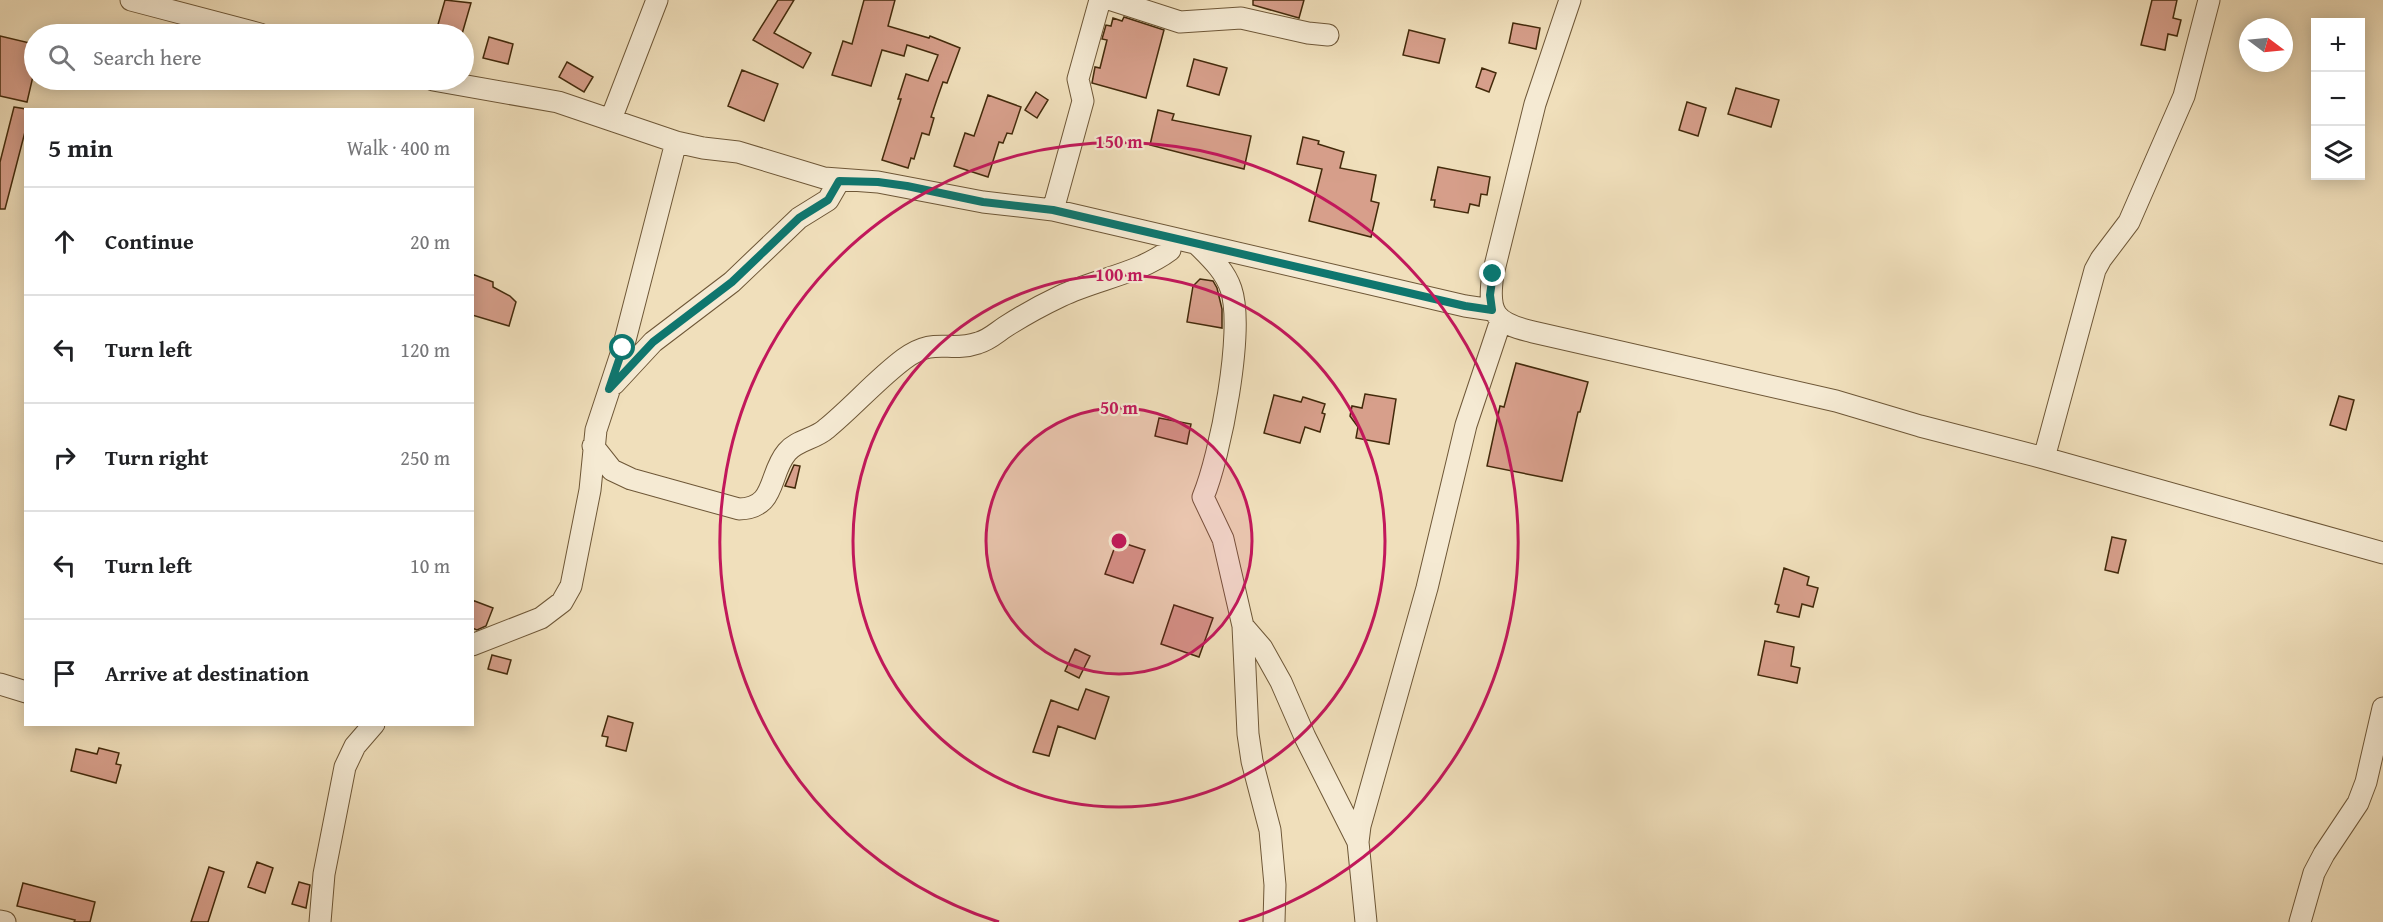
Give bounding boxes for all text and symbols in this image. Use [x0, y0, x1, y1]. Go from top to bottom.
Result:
north arrow [2239, 18, 2293, 72]
map controls [2311, 18, 2365, 180]
button: + [2311, 18, 2365, 72]
search box [24, 24, 474, 90]
icon: search [45, 41, 78, 74]
text: Search here [93, 41, 202, 73]
button: − [2311, 72, 2365, 126]
button: layers [2311, 126, 2365, 180]
text: 5 min [48, 128, 113, 167]
text: 150 m [1095, 128, 1143, 155]
text: Walk · 400 m [347, 133, 450, 162]
icon: ahead [48, 225, 81, 258]
text: Continue [105, 225, 194, 257]
text: 20 m [410, 227, 450, 256]
route end [1479, 260, 1505, 286]
text: 100 m [1095, 261, 1143, 288]
icon: left [48, 333, 81, 366]
text: Turn left [105, 333, 192, 365]
route start [609, 334, 635, 360]
text: 120 m [400, 335, 450, 364]
text: 50 m [1100, 394, 1139, 421]
icon: right [48, 441, 81, 474]
text: Turn right [105, 441, 208, 473]
text: 250 m [400, 443, 450, 472]
centre of rings [1109, 531, 1129, 551]
icon: left [48, 549, 81, 582]
text: Turn left [105, 549, 192, 581]
text: 10 m [410, 551, 450, 580]
icon: arrive [48, 657, 81, 690]
text: Arrive at destination [105, 657, 309, 689]

